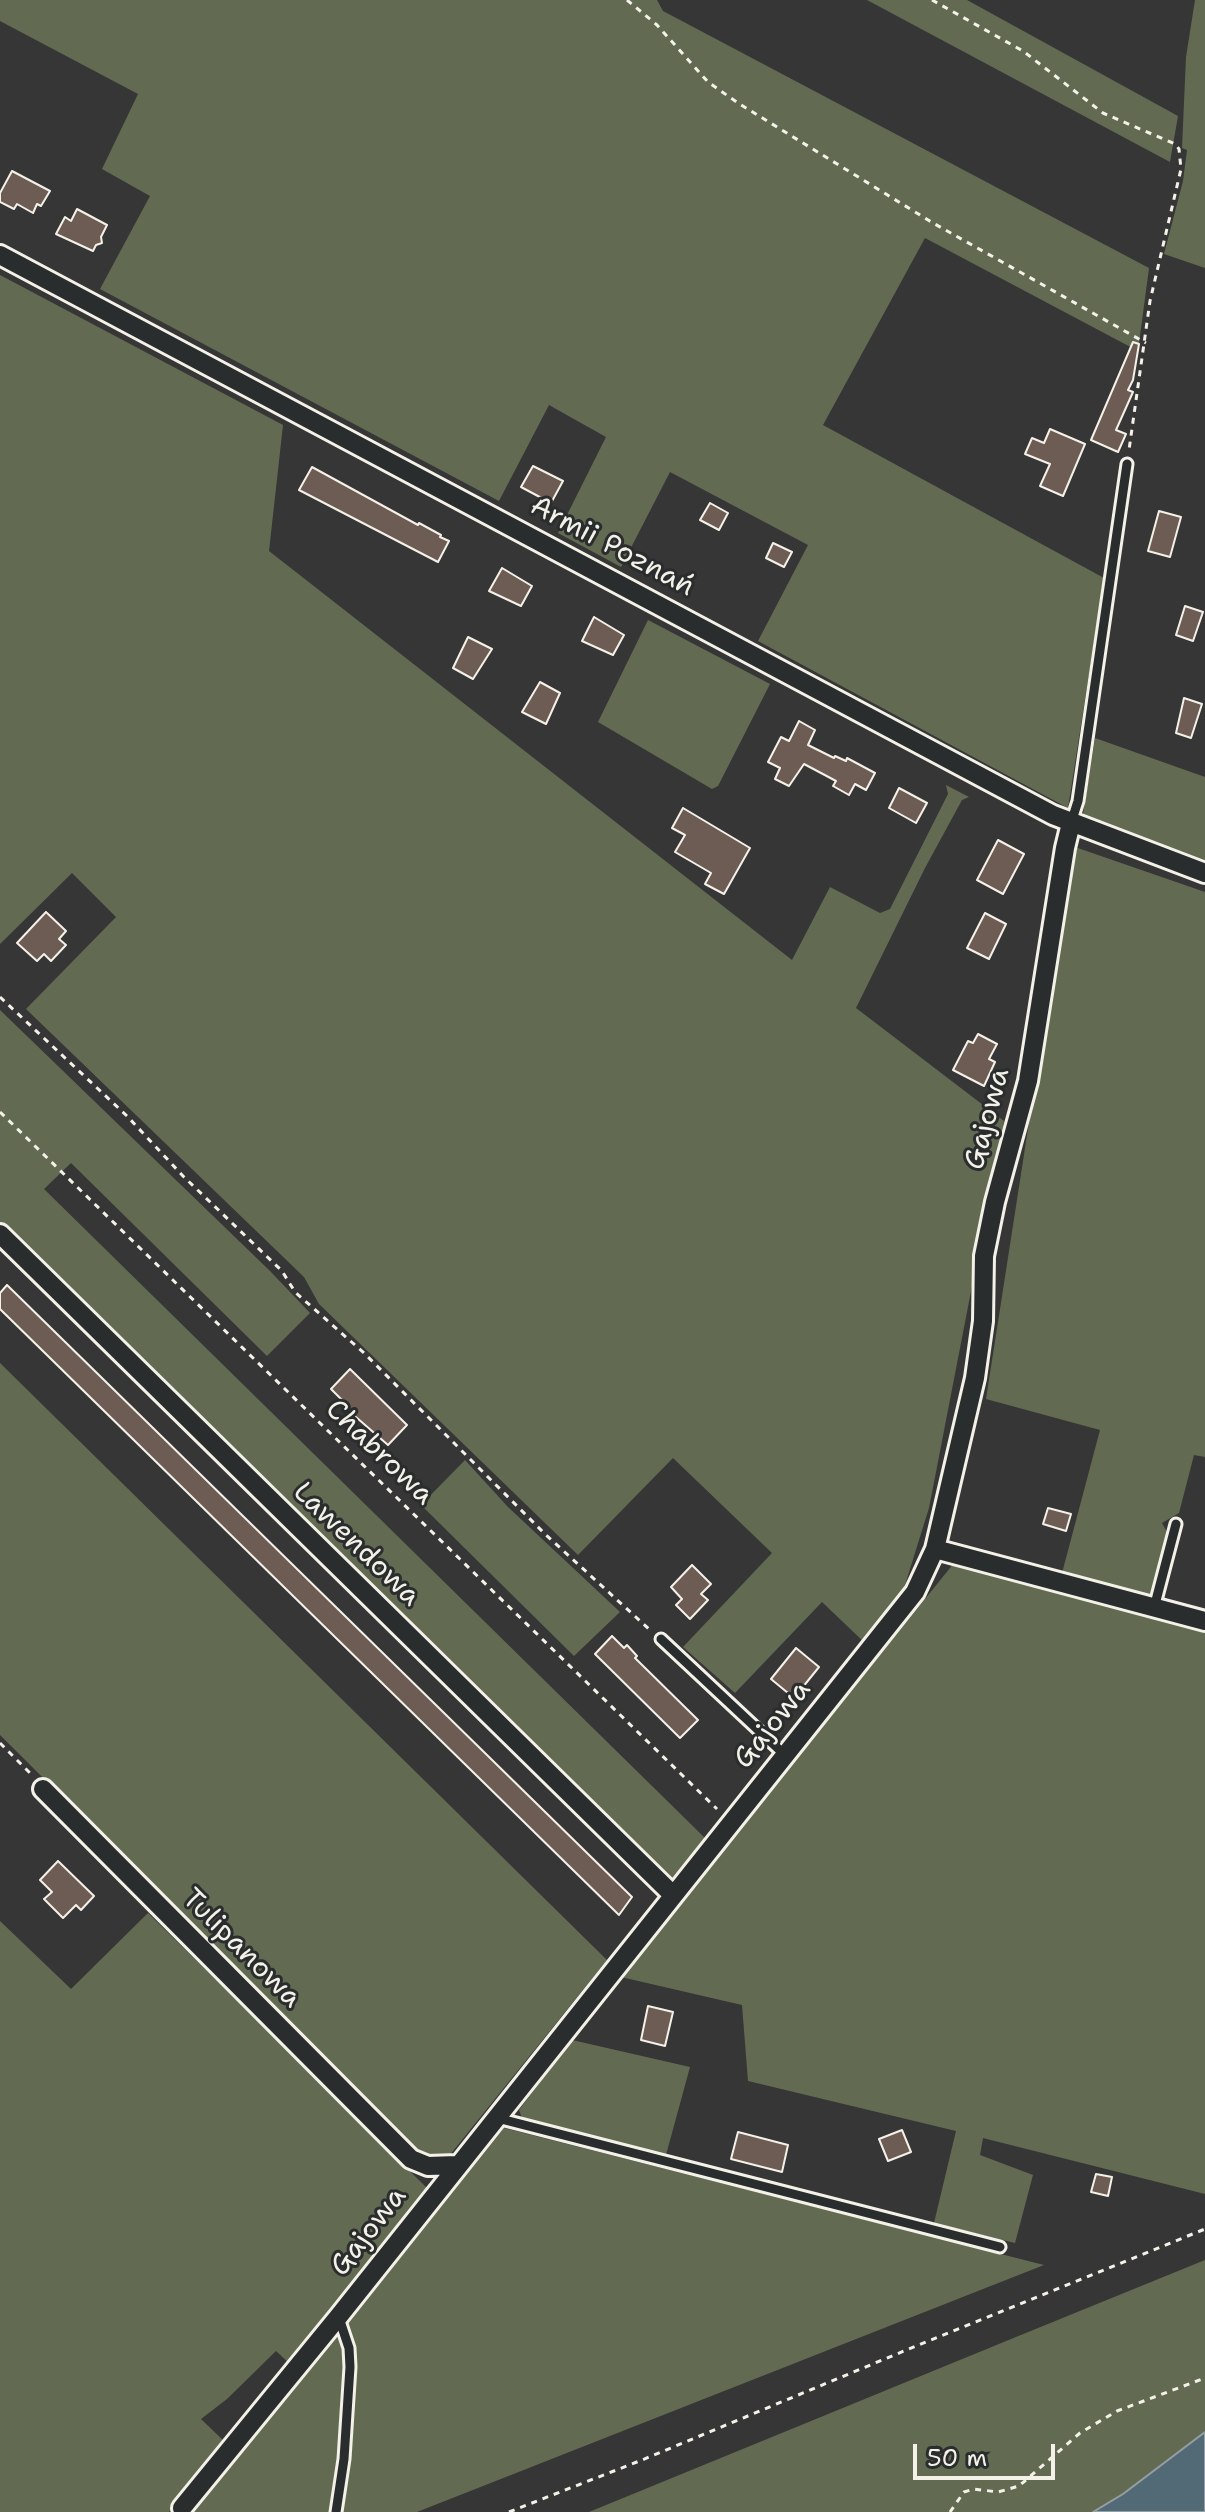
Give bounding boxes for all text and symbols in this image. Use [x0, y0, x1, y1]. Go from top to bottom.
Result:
street label: Armii Poznań [524, 490, 700, 604]
street label: Gajowa [958, 1065, 1018, 1173]
street label: Chabrowa [318, 1393, 440, 1513]
street label: Lawendowa [285, 1476, 427, 1614]
street label: Gajowa [727, 1674, 819, 1776]
street label: Tulipanowa [174, 1882, 308, 2016]
street label: Gajowa [324, 2181, 414, 2283]
scale bar [917, 2428, 1059, 2478]
text: 50 m [927, 2442, 987, 2474]

